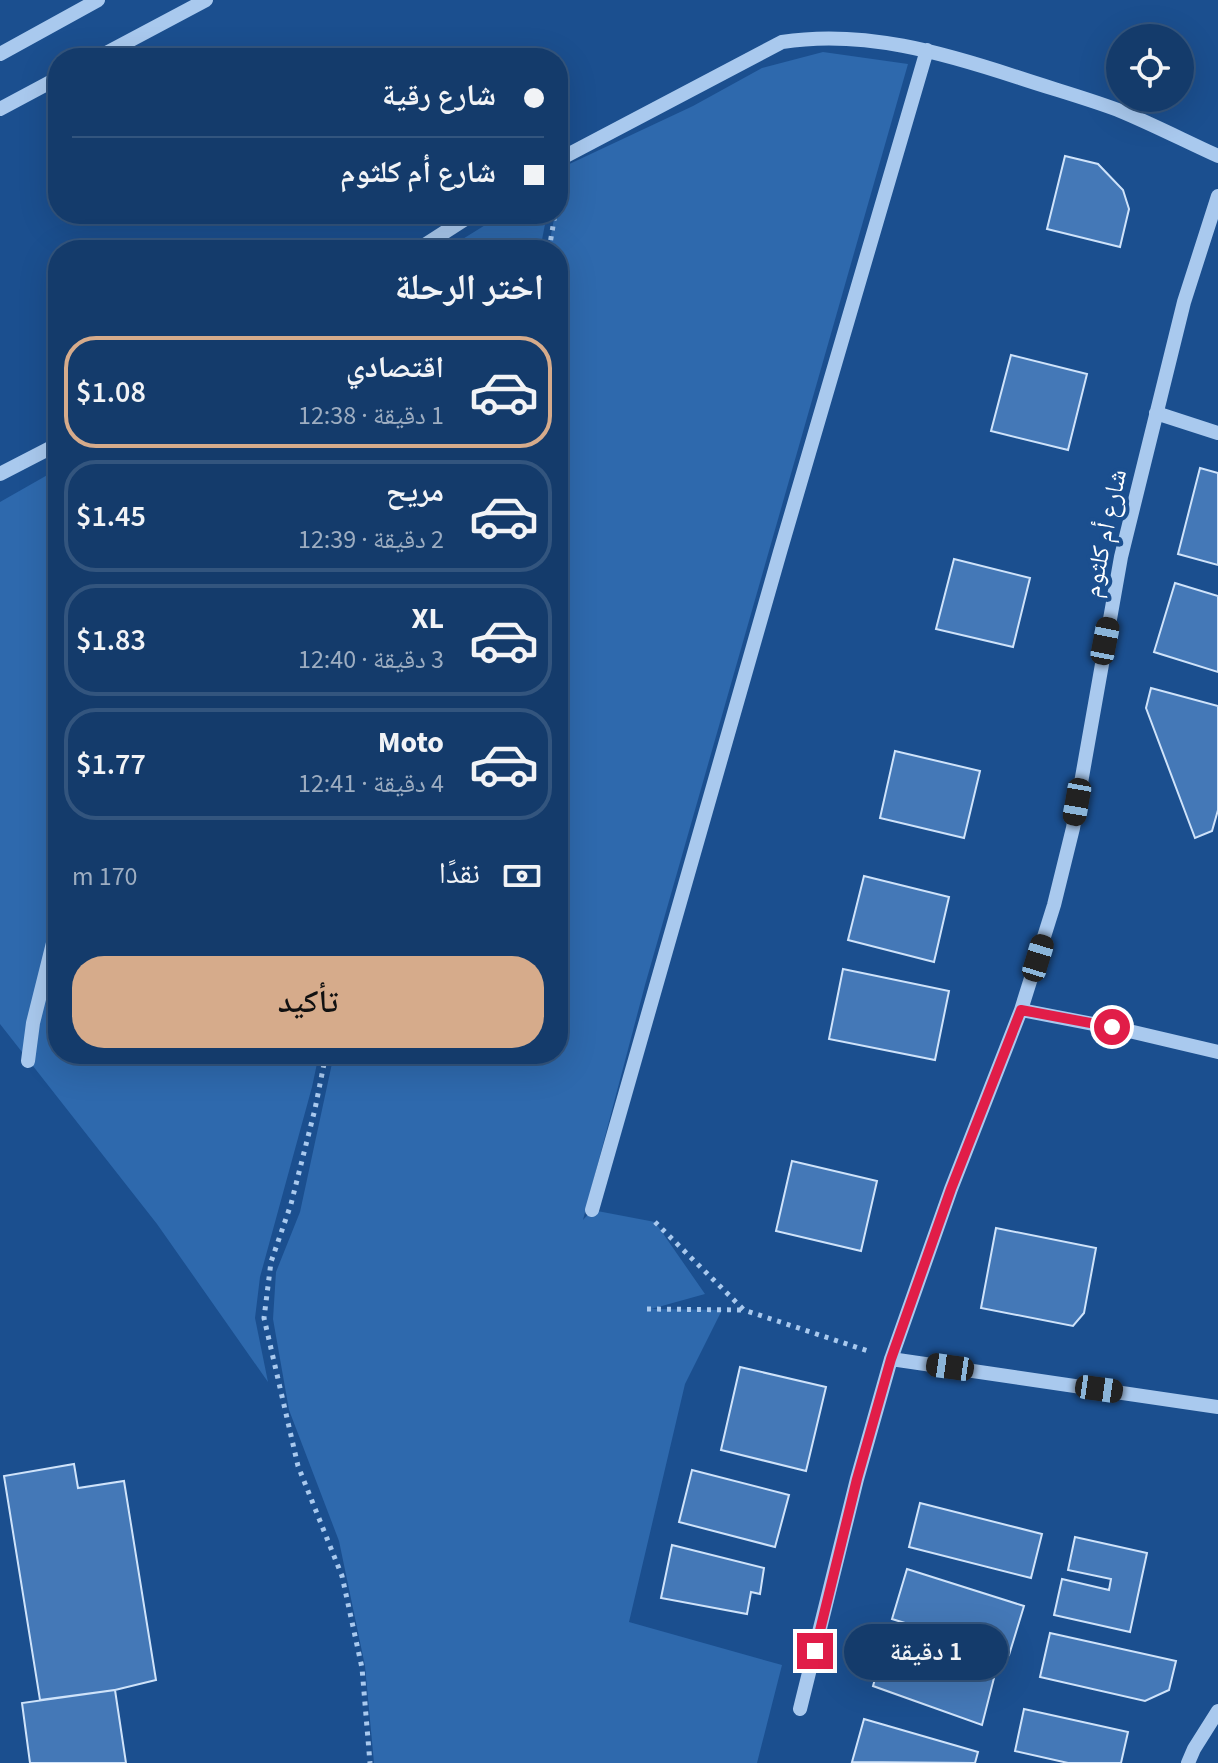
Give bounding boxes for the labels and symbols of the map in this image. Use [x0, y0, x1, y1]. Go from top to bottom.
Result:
street label: شارع أم كلثوم [1073, 466, 1136, 601]
car [1089, 615, 1121, 667]
car [1061, 776, 1093, 828]
car [1020, 932, 1056, 984]
route start [1094, 1009, 1130, 1045]
car [925, 1352, 975, 1382]
car [1074, 1374, 1124, 1404]
callout: 1 دقيقة [843, 1623, 1007, 1679]
route end [797, 1633, 833, 1669]

